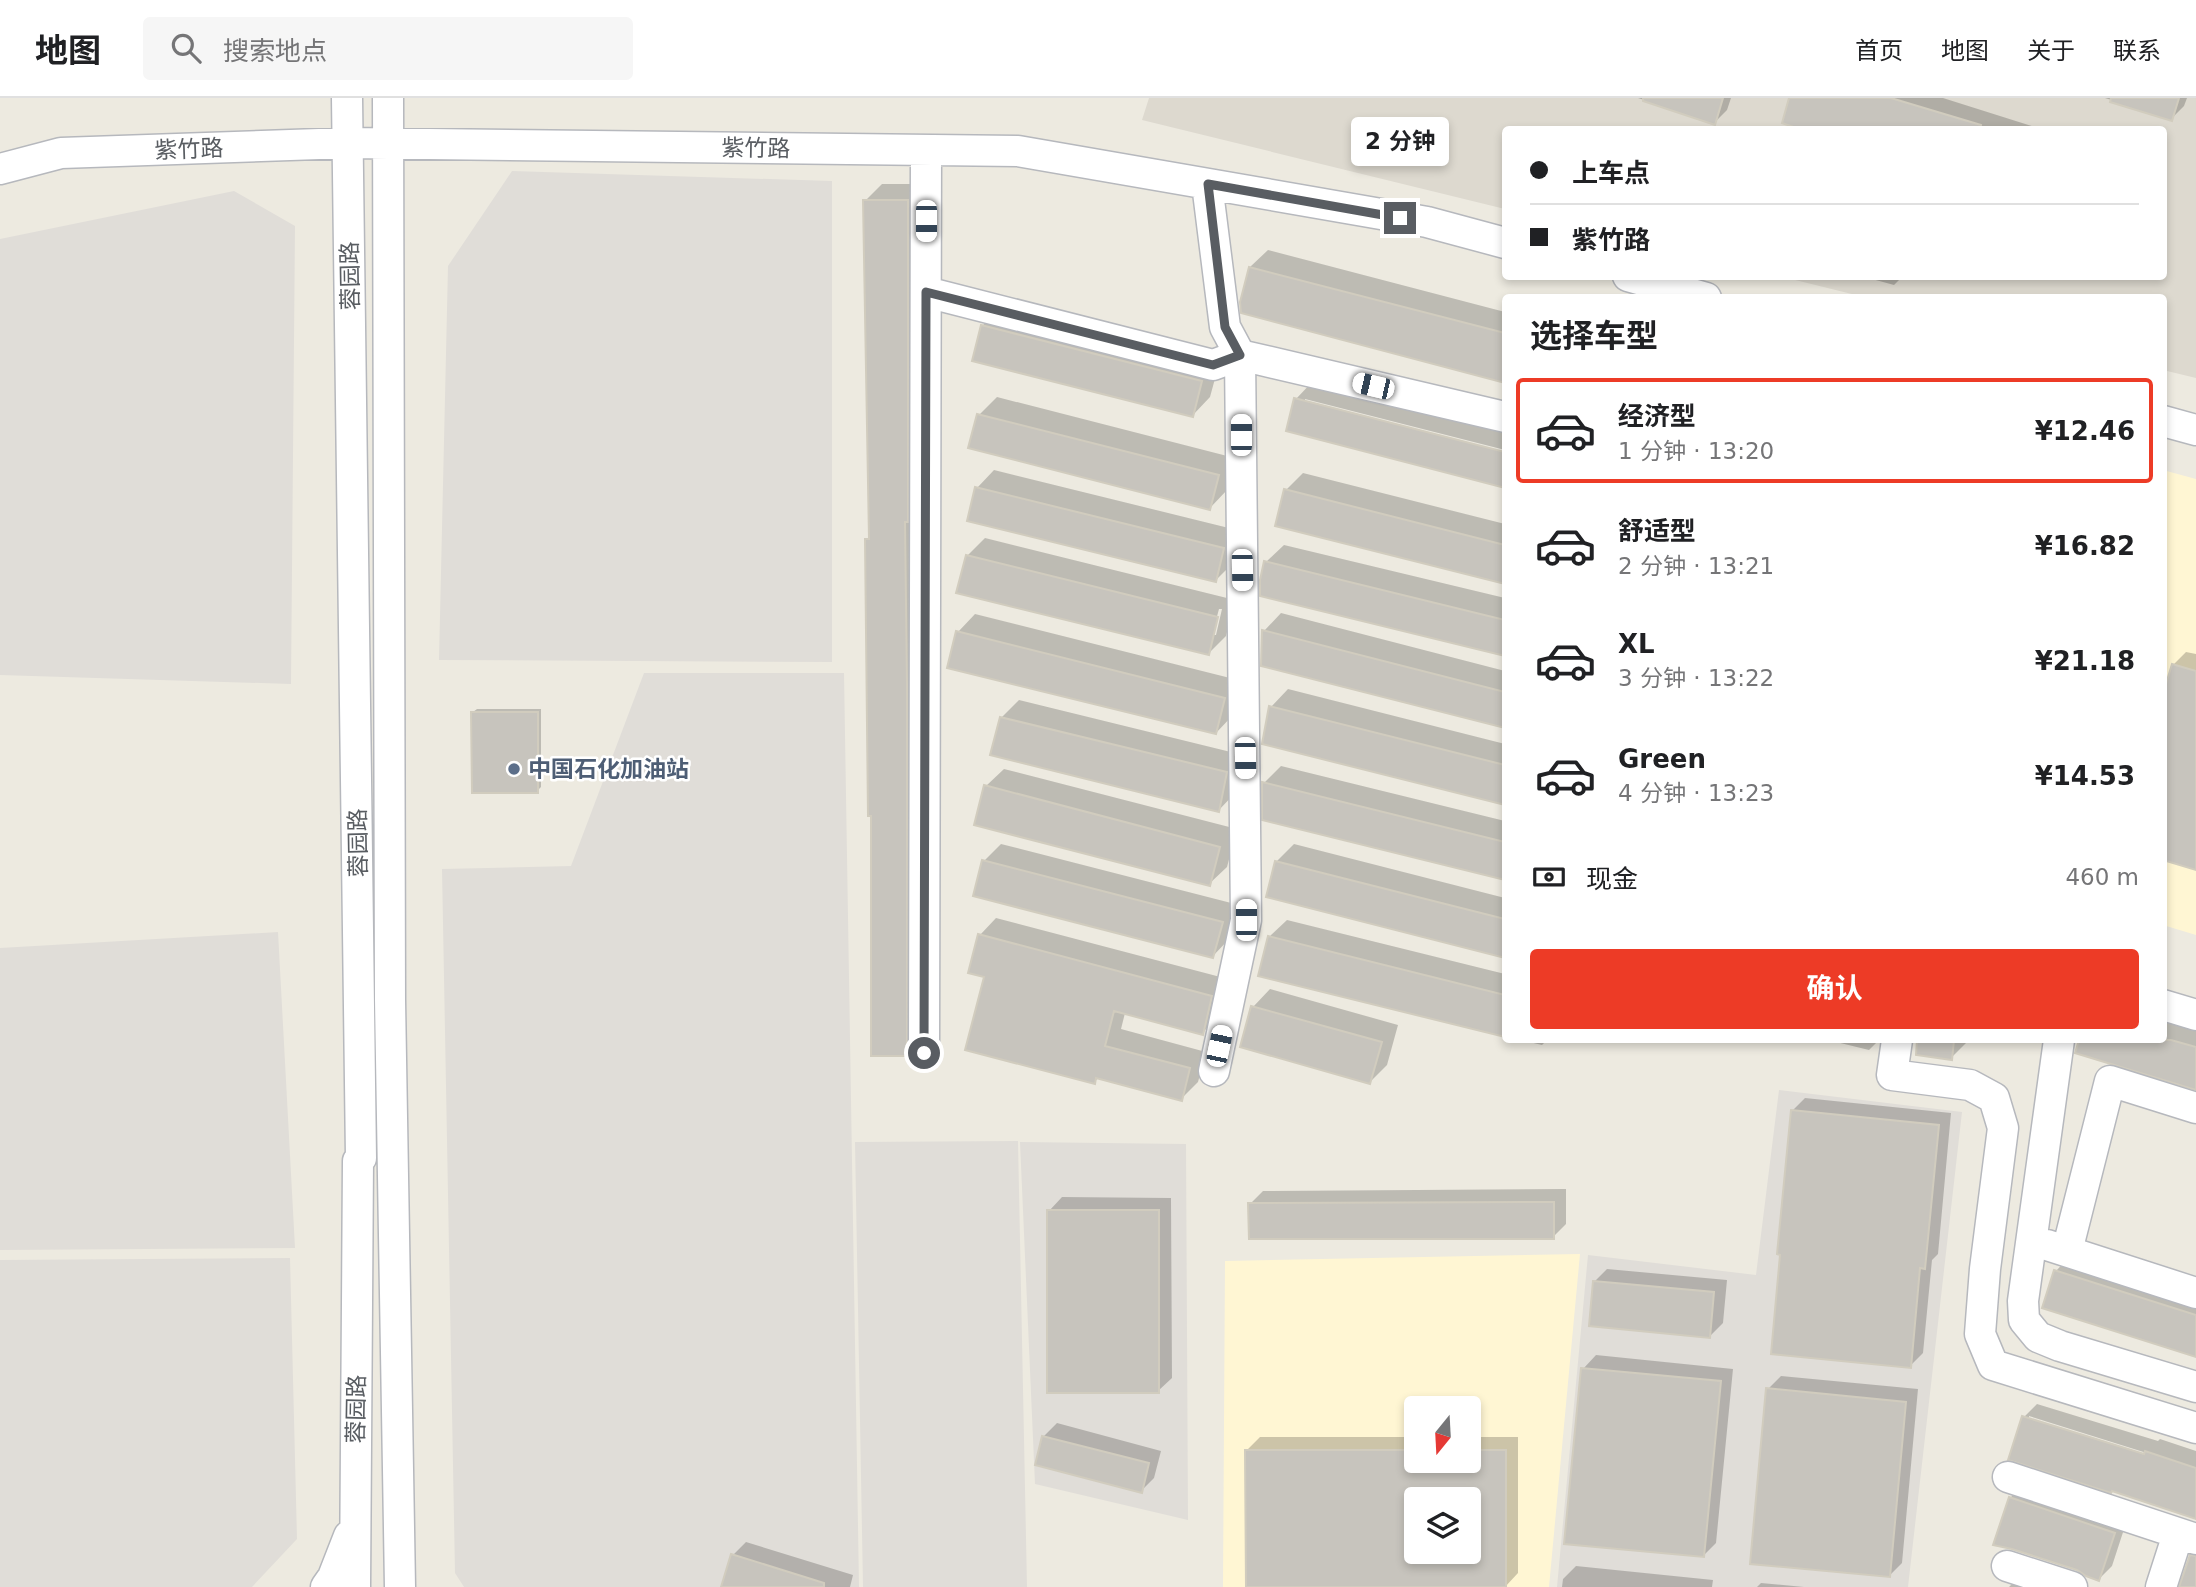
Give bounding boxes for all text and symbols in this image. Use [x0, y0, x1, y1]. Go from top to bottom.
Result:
search box [143, 17, 633, 80]
icon: search [167, 29, 205, 67]
text: 地图 [35, 31, 101, 70]
text: 搜索地点 [223, 36, 327, 66]
text: 首页 [1855, 37, 1903, 65]
text: 地图 [1941, 37, 1989, 65]
text: 关于 [2027, 37, 2075, 65]
text: 联系 [2113, 37, 2161, 65]
callout: 2 分钟 [1351, 116, 1449, 166]
text: 2 分钟 [1365, 128, 1435, 154]
street label: 紫竹路 [721, 134, 791, 162]
street label: 紫竹路 [154, 135, 224, 163]
text: 上车点 [1572, 158, 1650, 188]
car [916, 200, 937, 242]
route end [1384, 202, 1416, 234]
text: 紫竹路 [1572, 225, 1650, 255]
street label: 蓉园路 [336, 241, 364, 311]
text: 选择车型 [1530, 317, 1658, 355]
car [1351, 371, 1396, 401]
icon: car [1534, 399, 1597, 462]
text: 经济型 [1618, 401, 1696, 431]
car [1231, 414, 1252, 456]
text: ¥12.46 [2035, 416, 2135, 446]
text: 1 分钟 · 13:20 [1618, 438, 1774, 464]
icon: car [1534, 514, 1597, 577]
text: 舒适型 [1618, 516, 1696, 546]
text: ¥16.82 [2035, 531, 2135, 561]
car [1232, 549, 1253, 591]
text: 2 分钟 · 13:21 [1618, 553, 1774, 579]
icon: car [1534, 629, 1597, 692]
text: XL [1618, 629, 1655, 659]
text: ¥21.18 [2035, 646, 2135, 676]
text: 3 分钟 · 13:22 [1618, 665, 1774, 691]
car [1235, 737, 1256, 779]
icon: car [1534, 744, 1597, 807]
text: Green [1618, 744, 1706, 774]
place label: 中国石化加油站 [528, 756, 689, 782]
marker: 中国石化加油站 [506, 761, 522, 777]
text: ¥14.53 [2035, 761, 2135, 791]
text: 4 分钟 · 13:23 [1618, 780, 1774, 806]
street label: 蓉园路 [344, 808, 372, 878]
icon: cash [1530, 858, 1568, 896]
text: 现金 [1586, 864, 1638, 894]
text: 460 m [2065, 864, 2139, 890]
car [1236, 899, 1257, 941]
button: 确认 [1530, 949, 2139, 1029]
car [1205, 1023, 1234, 1069]
route start [908, 1037, 940, 1069]
street label: 蓉园路 [342, 1374, 370, 1444]
north arrow [1404, 1396, 1480, 1474]
map controls [1404, 1396, 1481, 1564]
button: layers [1404, 1487, 1481, 1564]

